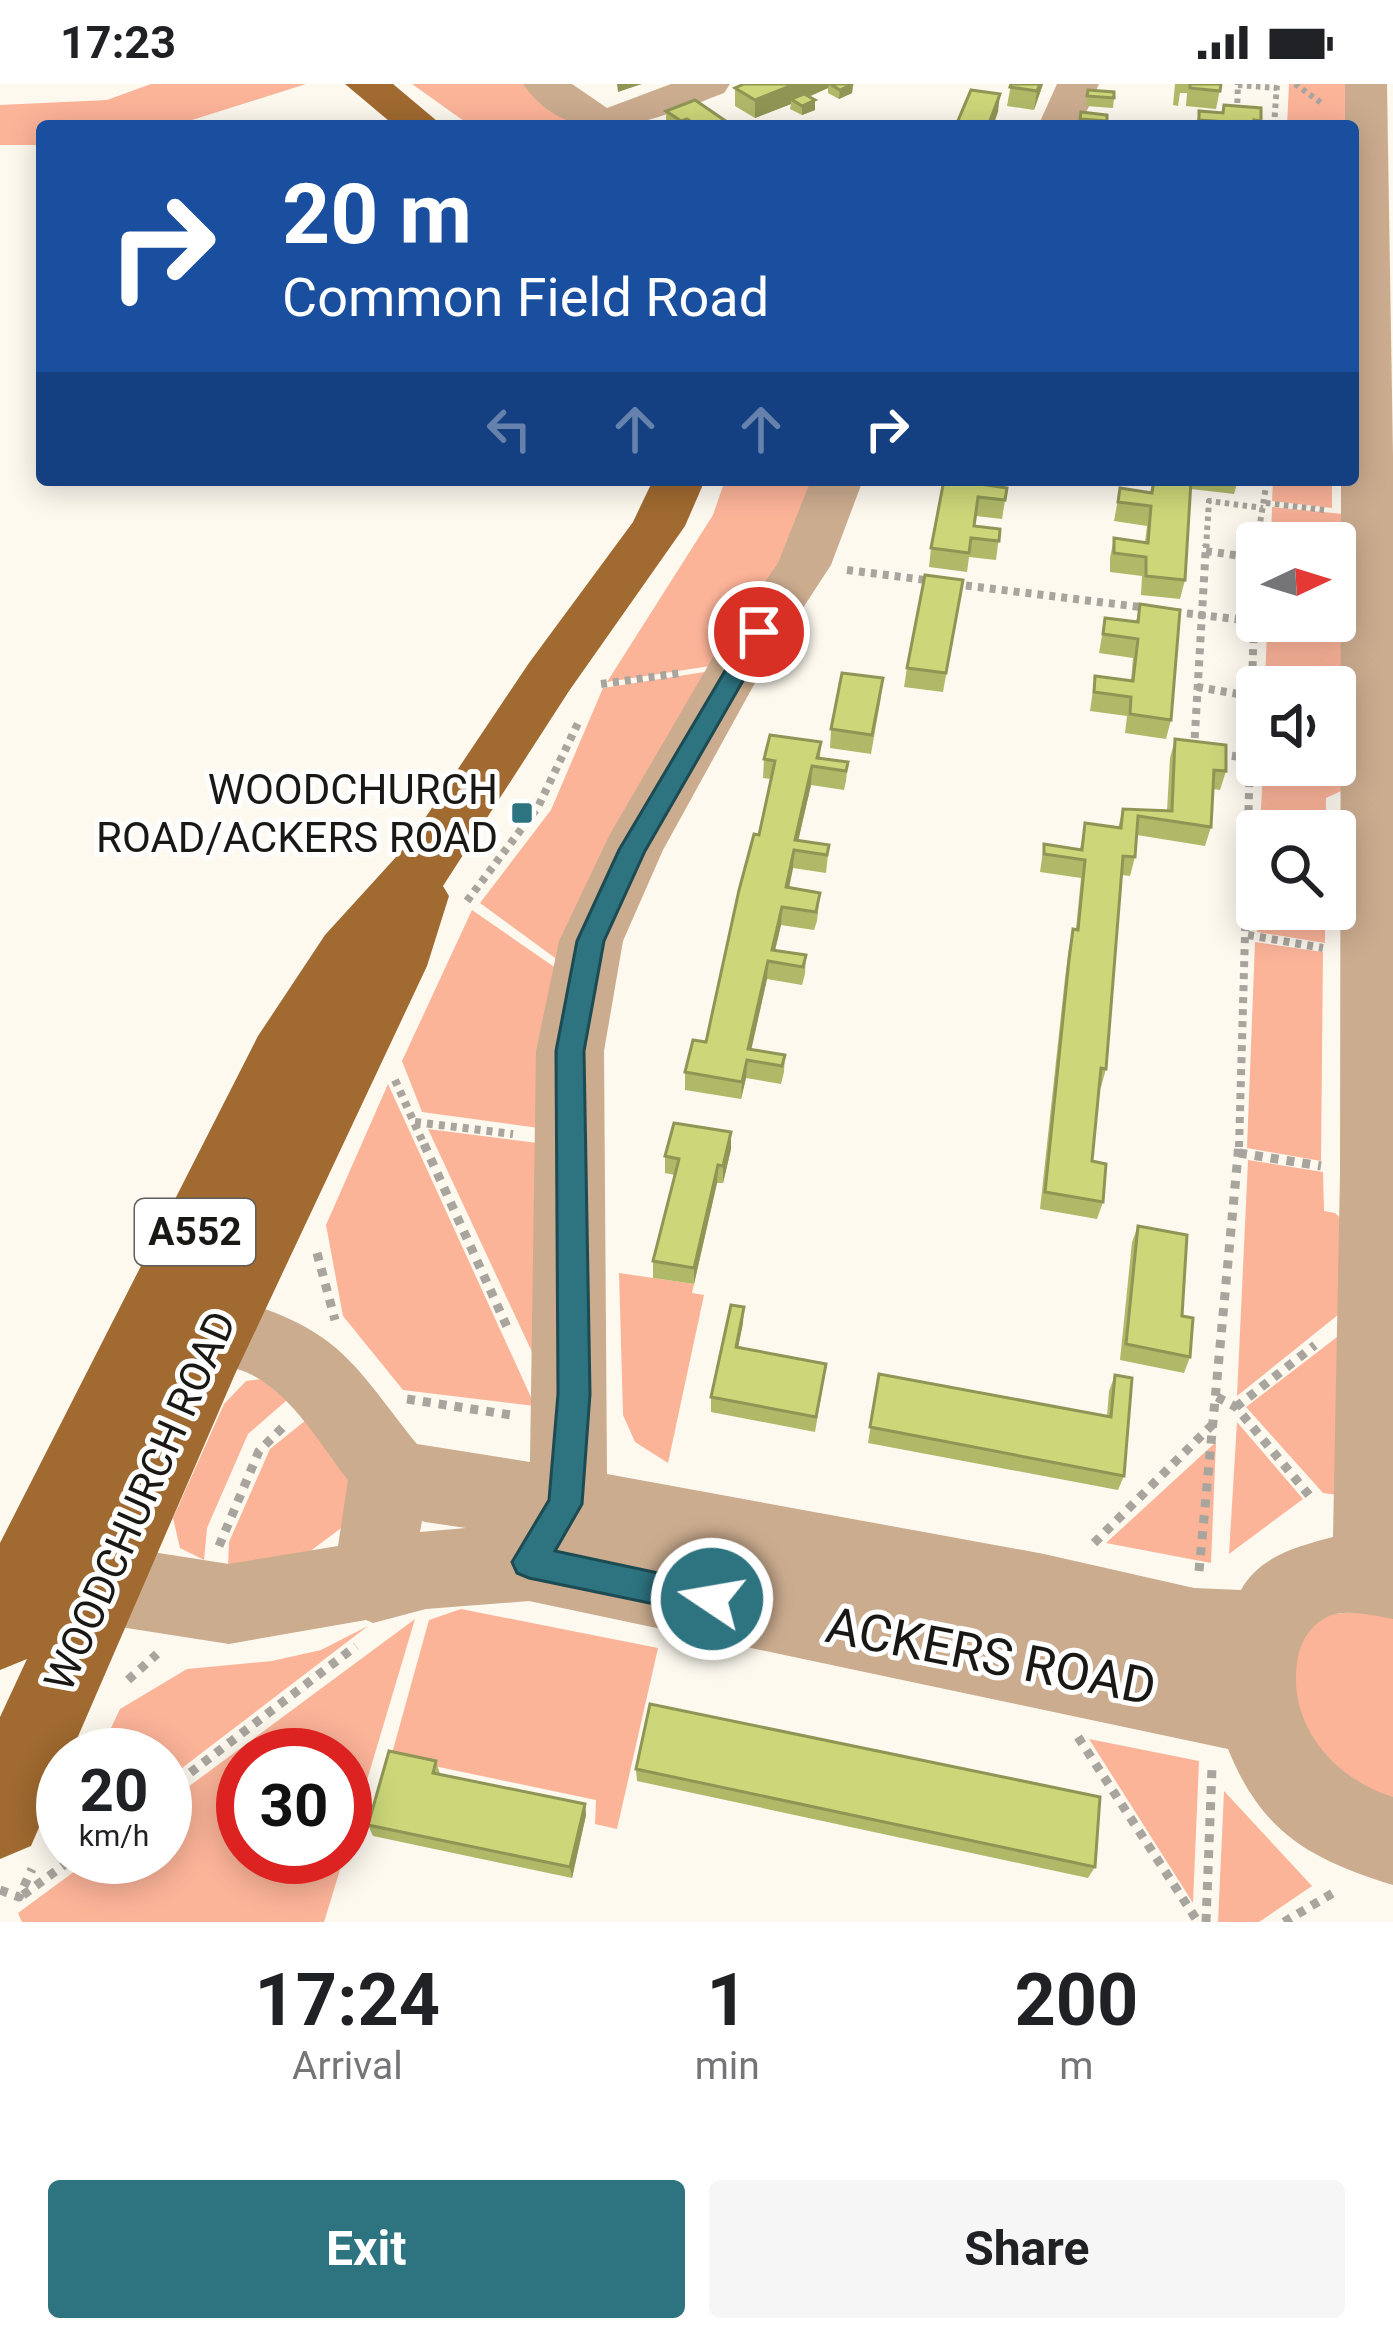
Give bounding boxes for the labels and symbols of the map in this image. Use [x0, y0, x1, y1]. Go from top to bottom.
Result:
north arrow [1236, 522, 1356, 642]
pin [708, 581, 810, 683]
place label: WOODCHURCH ROAD/ACKERS ROAD [96, 765, 498, 862]
marker: WOODCHURCH ROAD/ACKERS ROAD [509, 800, 535, 826]
road number: A552 [135, 1199, 255, 1265]
street label: WOODCHURCH ROAD [34, 1304, 246, 1698]
position arrow [649, 1536, 775, 1662]
street label: ACKERS ROAD [821, 1595, 1161, 1717]
speed limit sign: 30 [216, 1728, 372, 1884]

